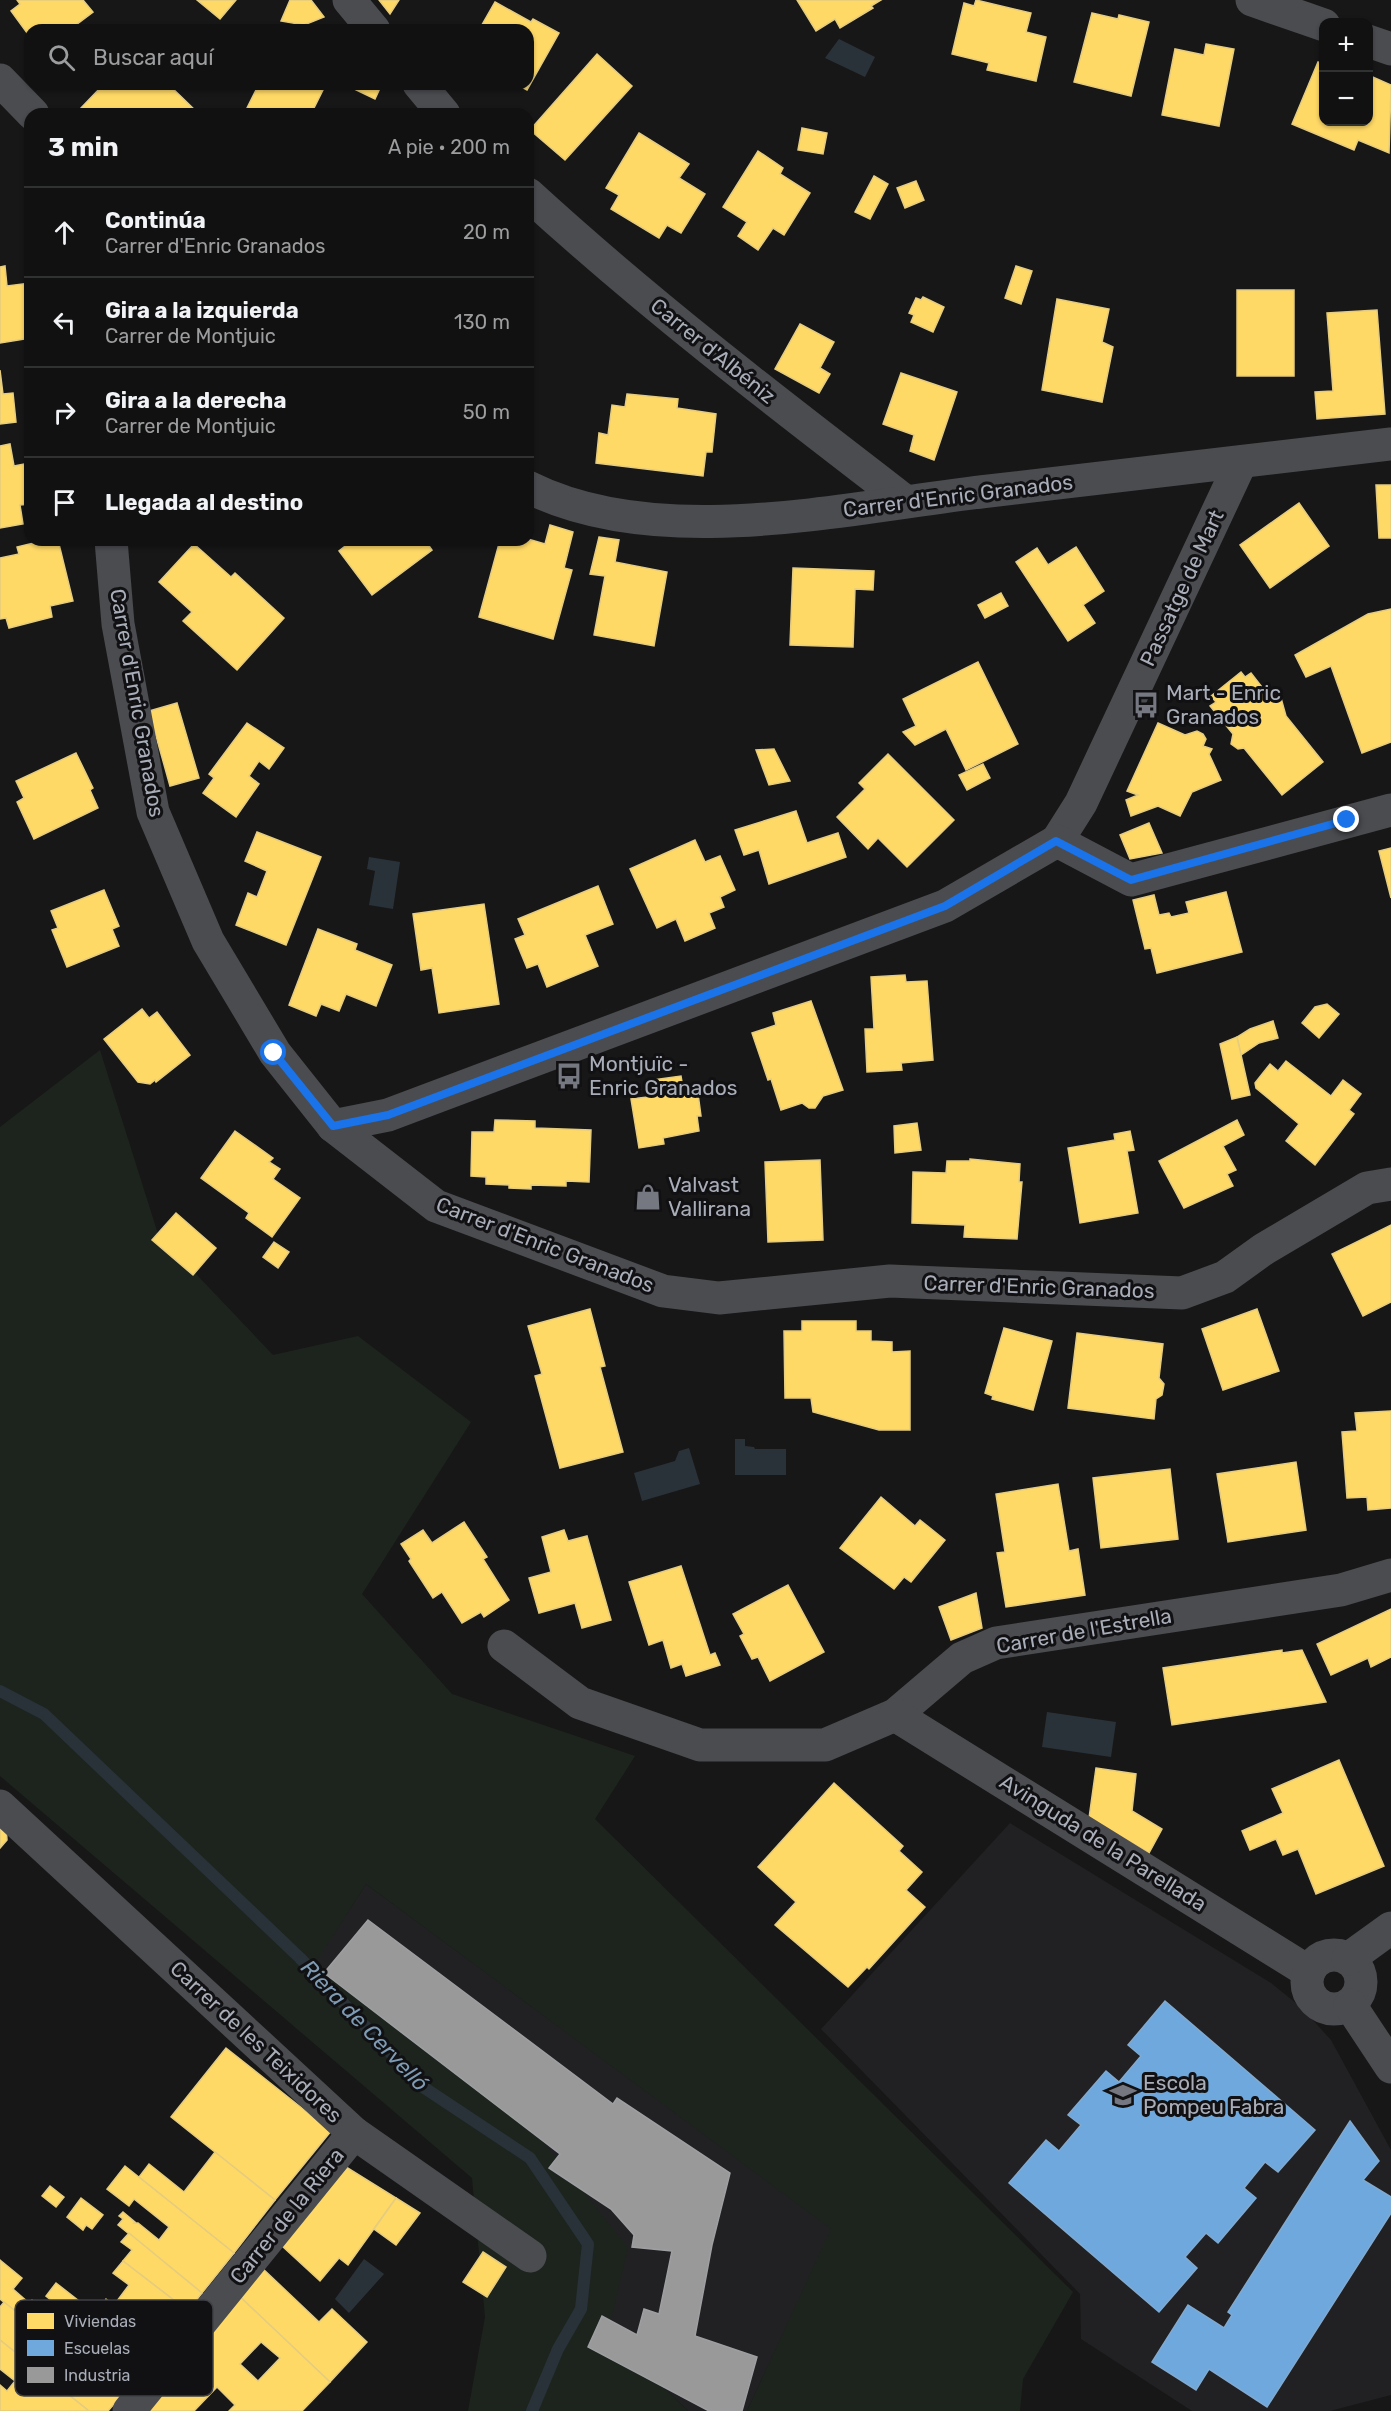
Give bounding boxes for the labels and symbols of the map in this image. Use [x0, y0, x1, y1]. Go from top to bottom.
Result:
street label: Carrer d'Albéniz [646, 293, 781, 409]
street label: Carrer d'Enric Granados [842, 469, 1074, 522]
street label: Passatge de Mart [1134, 506, 1229, 670]
street label: Carrer d'Enric Granados [105, 587, 170, 819]
place label: Mart - Enric Granados [1166, 680, 1281, 729]
bus stop icon: Mart - Enric Granados [1131, 690, 1161, 720]
route end [1333, 806, 1359, 832]
route start [260, 1039, 286, 1065]
place label: Montjuïc - Enric Granados [589, 1051, 738, 1100]
bus stop icon: Montjuïc - Enric Granados [554, 1061, 584, 1091]
place label: Valvast Vallirana [668, 1172, 751, 1221]
shop icon: Valvast Vallirana [633, 1182, 663, 1212]
street label: Carrer d'Enric Granados [433, 1191, 658, 1298]
street label: Carrer d'Enric Granados [923, 1270, 1155, 1303]
street label: Carrer de l'Estrella [994, 1603, 1174, 1658]
street label: Avinguda de la Parellada [995, 1769, 1211, 1916]
water label: Riera de Cervelló [295, 1954, 434, 2097]
street label: Carrer de les Teixidores [165, 1956, 347, 2128]
place label: Escola Pompeu Fabra [1143, 2070, 1284, 2119]
school or university icon: Escola Pompeu Fabra [1108, 2080, 1138, 2110]
street label: Carrer de la Riera [224, 2143, 349, 2288]
legend [15, 2300, 213, 2396]
text: Viviendas [64, 2312, 136, 2331]
text: Escuelas [64, 2339, 130, 2358]
text: Industria [64, 2366, 130, 2385]

